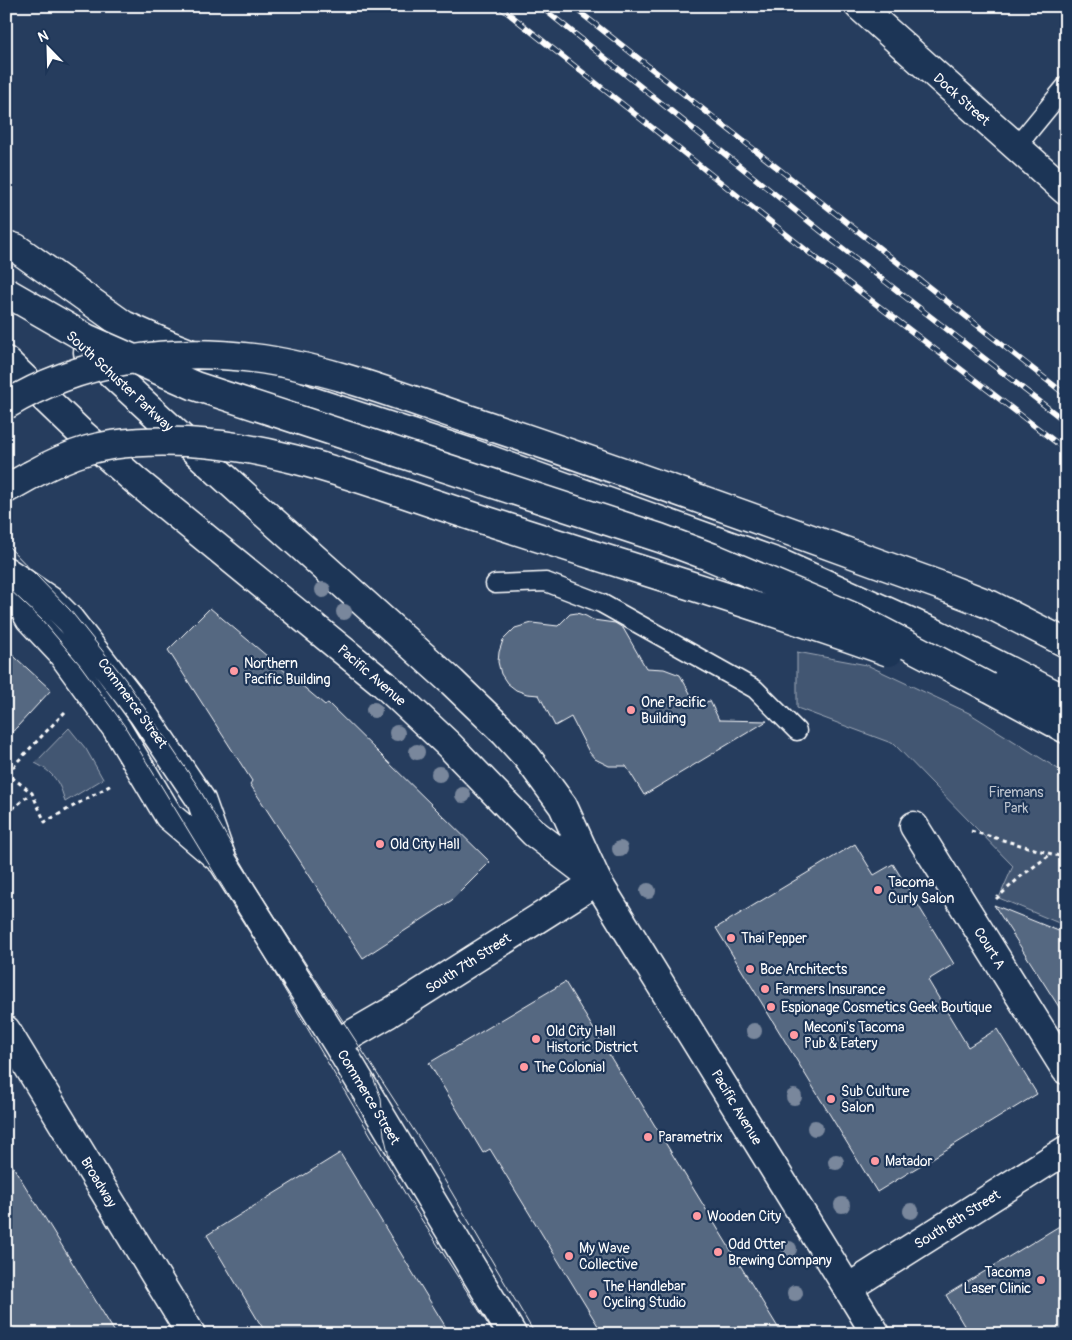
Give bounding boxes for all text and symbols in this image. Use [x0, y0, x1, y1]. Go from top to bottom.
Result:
north arrow [22, 22, 72, 72]
text: N [35, 27, 51, 46]
street label: Dock Street [930, 70, 994, 129]
street label: South Schuster Parkway [63, 327, 177, 435]
street label: Pacific Avenue [334, 641, 409, 710]
street label: Commerce Street [94, 655, 171, 752]
place label: Northern Pacific Building [244, 655, 331, 688]
marker: Northern Pacific Building [228, 665, 240, 677]
place label: One Pacific Building [641, 694, 706, 727]
marker: One Pacific Building [625, 704, 637, 716]
park label: Firemans Park [989, 784, 1044, 817]
place label: Old City Hall [390, 836, 460, 853]
marker: Old City Hall [374, 838, 386, 850]
place label: Tacoma Curly Salon [888, 874, 954, 907]
marker: Tacoma Curly Salon [872, 884, 884, 896]
street label: Court A [970, 924, 1009, 972]
street label: South 7th Street [422, 929, 515, 997]
place label: Thai Pepper [741, 930, 807, 947]
marker: Thai Pepper [725, 932, 737, 944]
place label: Boe Architects [760, 961, 848, 978]
marker: Boe Architects [744, 963, 756, 975]
place label: Farmers Insurance [775, 981, 885, 998]
marker: Farmers Insurance [759, 983, 771, 995]
place label: Espionage Cosmetics Geek Boutique [781, 999, 992, 1016]
marker: Espionage Cosmetics Geek Boutique [765, 1001, 777, 1013]
place label: Meconi's Tacoma Pub & Eatery [804, 1019, 905, 1052]
place label: Old City Hall Historic District [546, 1023, 638, 1056]
marker: Meconi's Tacoma Pub & Eatery [788, 1029, 800, 1041]
marker: Old City Hall Historic District [530, 1033, 542, 1045]
street label: Commerce Street [334, 1047, 404, 1148]
place label: The Colonial [534, 1059, 605, 1076]
marker: The Colonial [518, 1061, 530, 1073]
street label: Pacific Avenue [707, 1067, 766, 1148]
place label: Sub Culture Salon [841, 1083, 910, 1116]
marker: Sub Culture Salon [825, 1093, 837, 1105]
place label: Parametrix [658, 1129, 723, 1146]
marker: Parametrix [642, 1131, 654, 1143]
place label: Matador [885, 1153, 932, 1170]
street label: Broadway [77, 1154, 120, 1210]
marker: Matador [869, 1155, 881, 1167]
street label: South 8th Street [911, 1186, 1004, 1253]
place label: Wooden City [707, 1208, 781, 1225]
marker: Wooden City [691, 1210, 703, 1222]
place label: Odd Otter Brewing Company [728, 1236, 832, 1269]
place label: My Wave Collective [579, 1240, 638, 1273]
marker: Odd Otter Brewing Company [712, 1246, 724, 1258]
marker: My Wave Collective [563, 1250, 575, 1262]
place label: Tacoma Laser Clinic [964, 1264, 1031, 1297]
marker: Tacoma Laser Clinic [1035, 1274, 1047, 1286]
place label: The Handlebar Cycling Studio [603, 1278, 687, 1311]
marker: The Handlebar Cycling Studio [587, 1288, 599, 1300]

